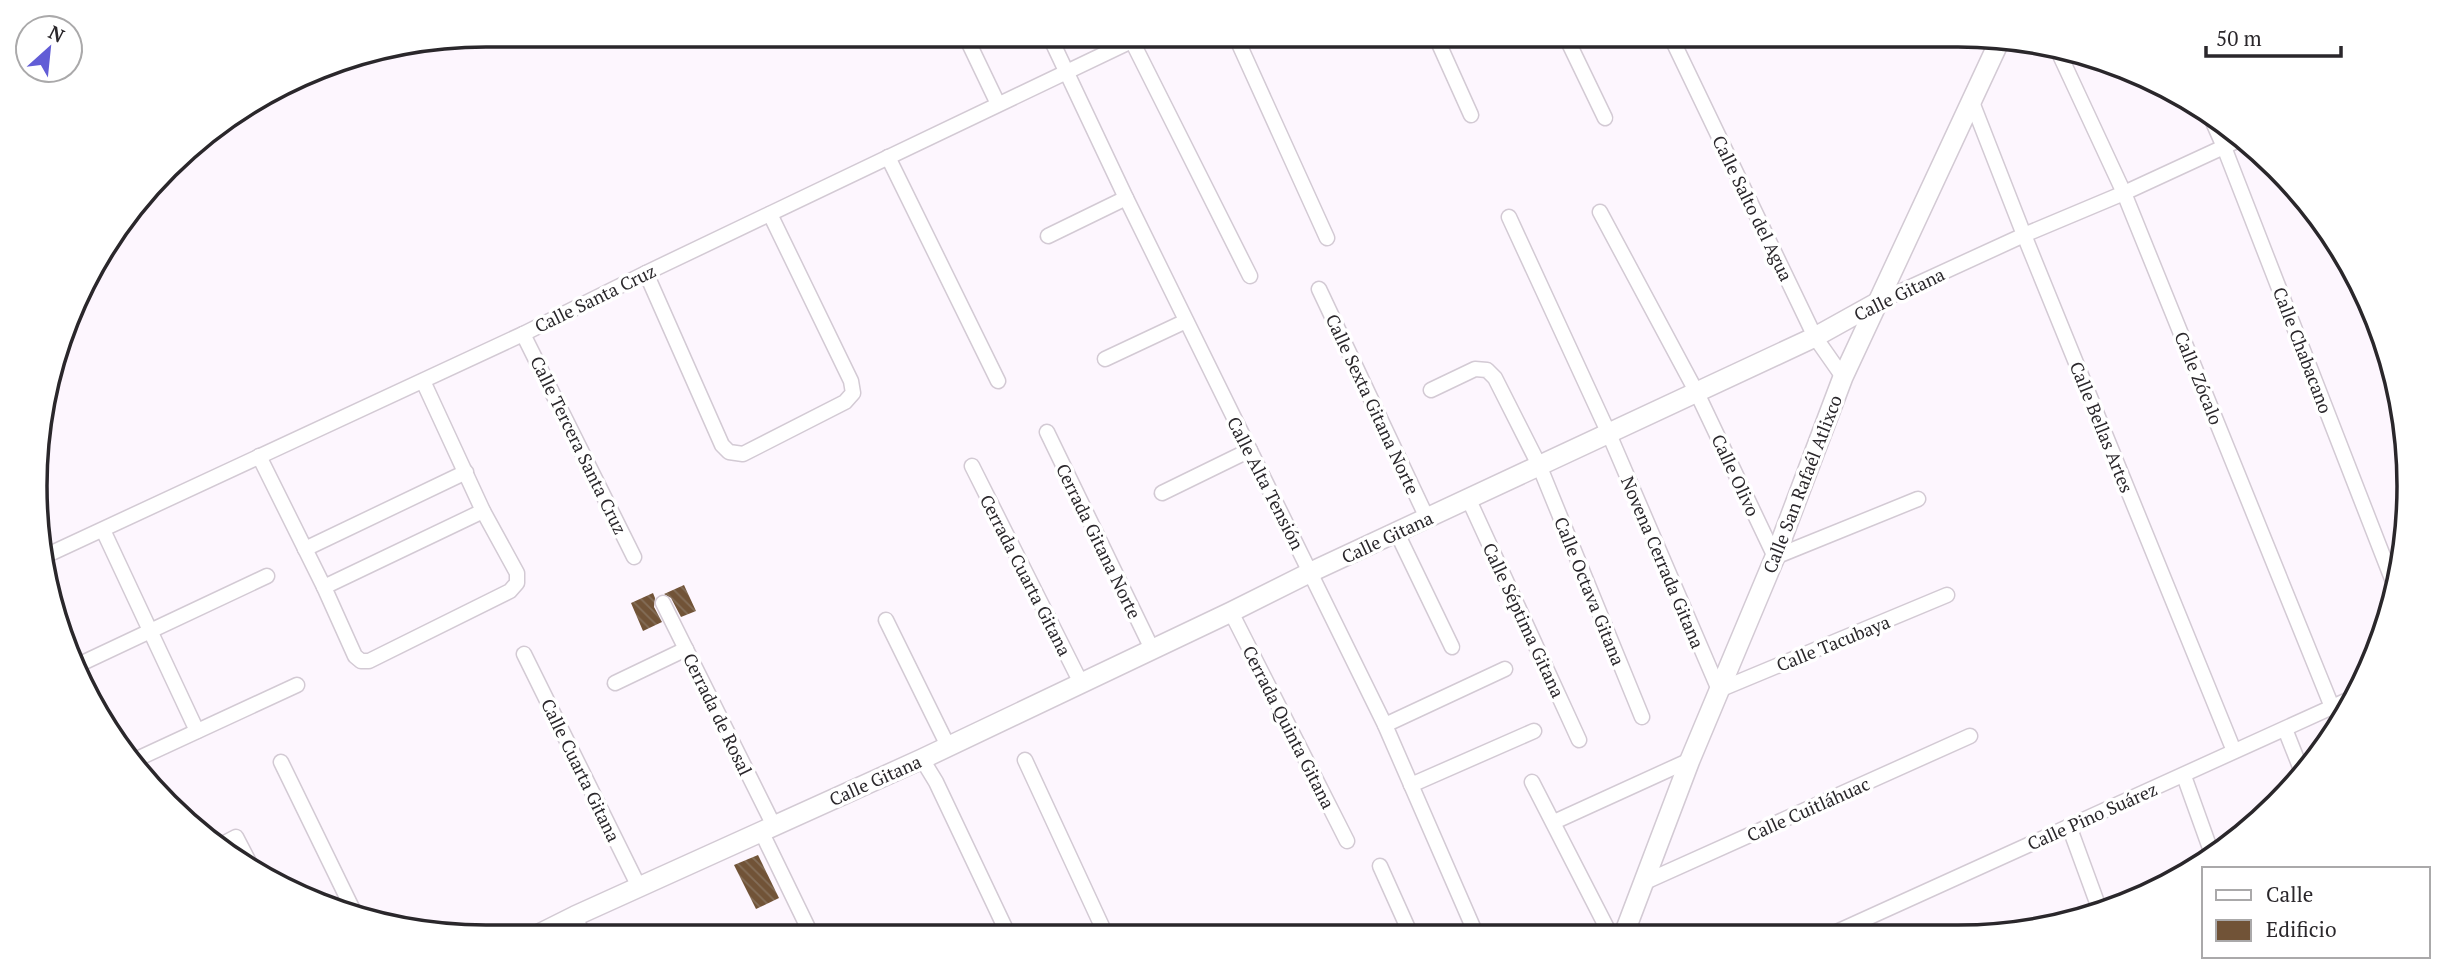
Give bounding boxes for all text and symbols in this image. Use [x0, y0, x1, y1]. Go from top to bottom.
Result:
north arrow [14, 14, 84, 84]
scale bar [2206, 14, 2341, 58]
text: N [45, 19, 70, 48]
text: 50 m [2216, 24, 2262, 52]
street label: Calle Salto del Agua [1707, 131, 1799, 285]
street label: Calle Santa Cruz [530, 258, 660, 338]
street label: Calle Gitana [1850, 262, 1948, 326]
street label: Calle Chabacano [2268, 284, 2338, 417]
street label: Calle Sexta Gitana Norte [1321, 310, 1425, 498]
street label: Calle Zócalo [2169, 328, 2229, 428]
street label: Calle Tercera Santa Cruz [525, 352, 633, 538]
street label: Calle Bellas Artes [2065, 358, 2139, 496]
street label: Calle San Rafaél Atlixco [1757, 391, 1847, 577]
street label: Calle Alta Tensión [1222, 412, 1310, 554]
street label: Calle Olivo [1707, 430, 1765, 520]
street label: Cerrada Gitana Norte [1051, 459, 1147, 623]
street label: Novena Cerrada Gitana [1616, 472, 1710, 652]
street label: Cerrada Cuarta Gitana [975, 490, 1077, 660]
street label: Calle Gitana [1337, 505, 1437, 569]
street label: Calle Octava Gitana [1549, 513, 1631, 669]
street label: Calle Séptima Gitana [1478, 539, 1570, 701]
street label: Calle Tacubaya [1773, 609, 1893, 677]
street label: Cerrada Quinta Gitana [1237, 641, 1341, 813]
street label: Cerrada de Rosal [678, 649, 758, 779]
street label: Calle Cuarta Gitana [536, 694, 626, 846]
street label: Calle Gitana [825, 749, 925, 811]
street label: Calle Cuitláhuac [1743, 771, 1873, 847]
street label: Calle Pino Suárez [2023, 777, 2161, 855]
legend [2202, 867, 2430, 958]
text: Calle [2266, 880, 2313, 908]
text: Edificio [2266, 915, 2337, 943]

